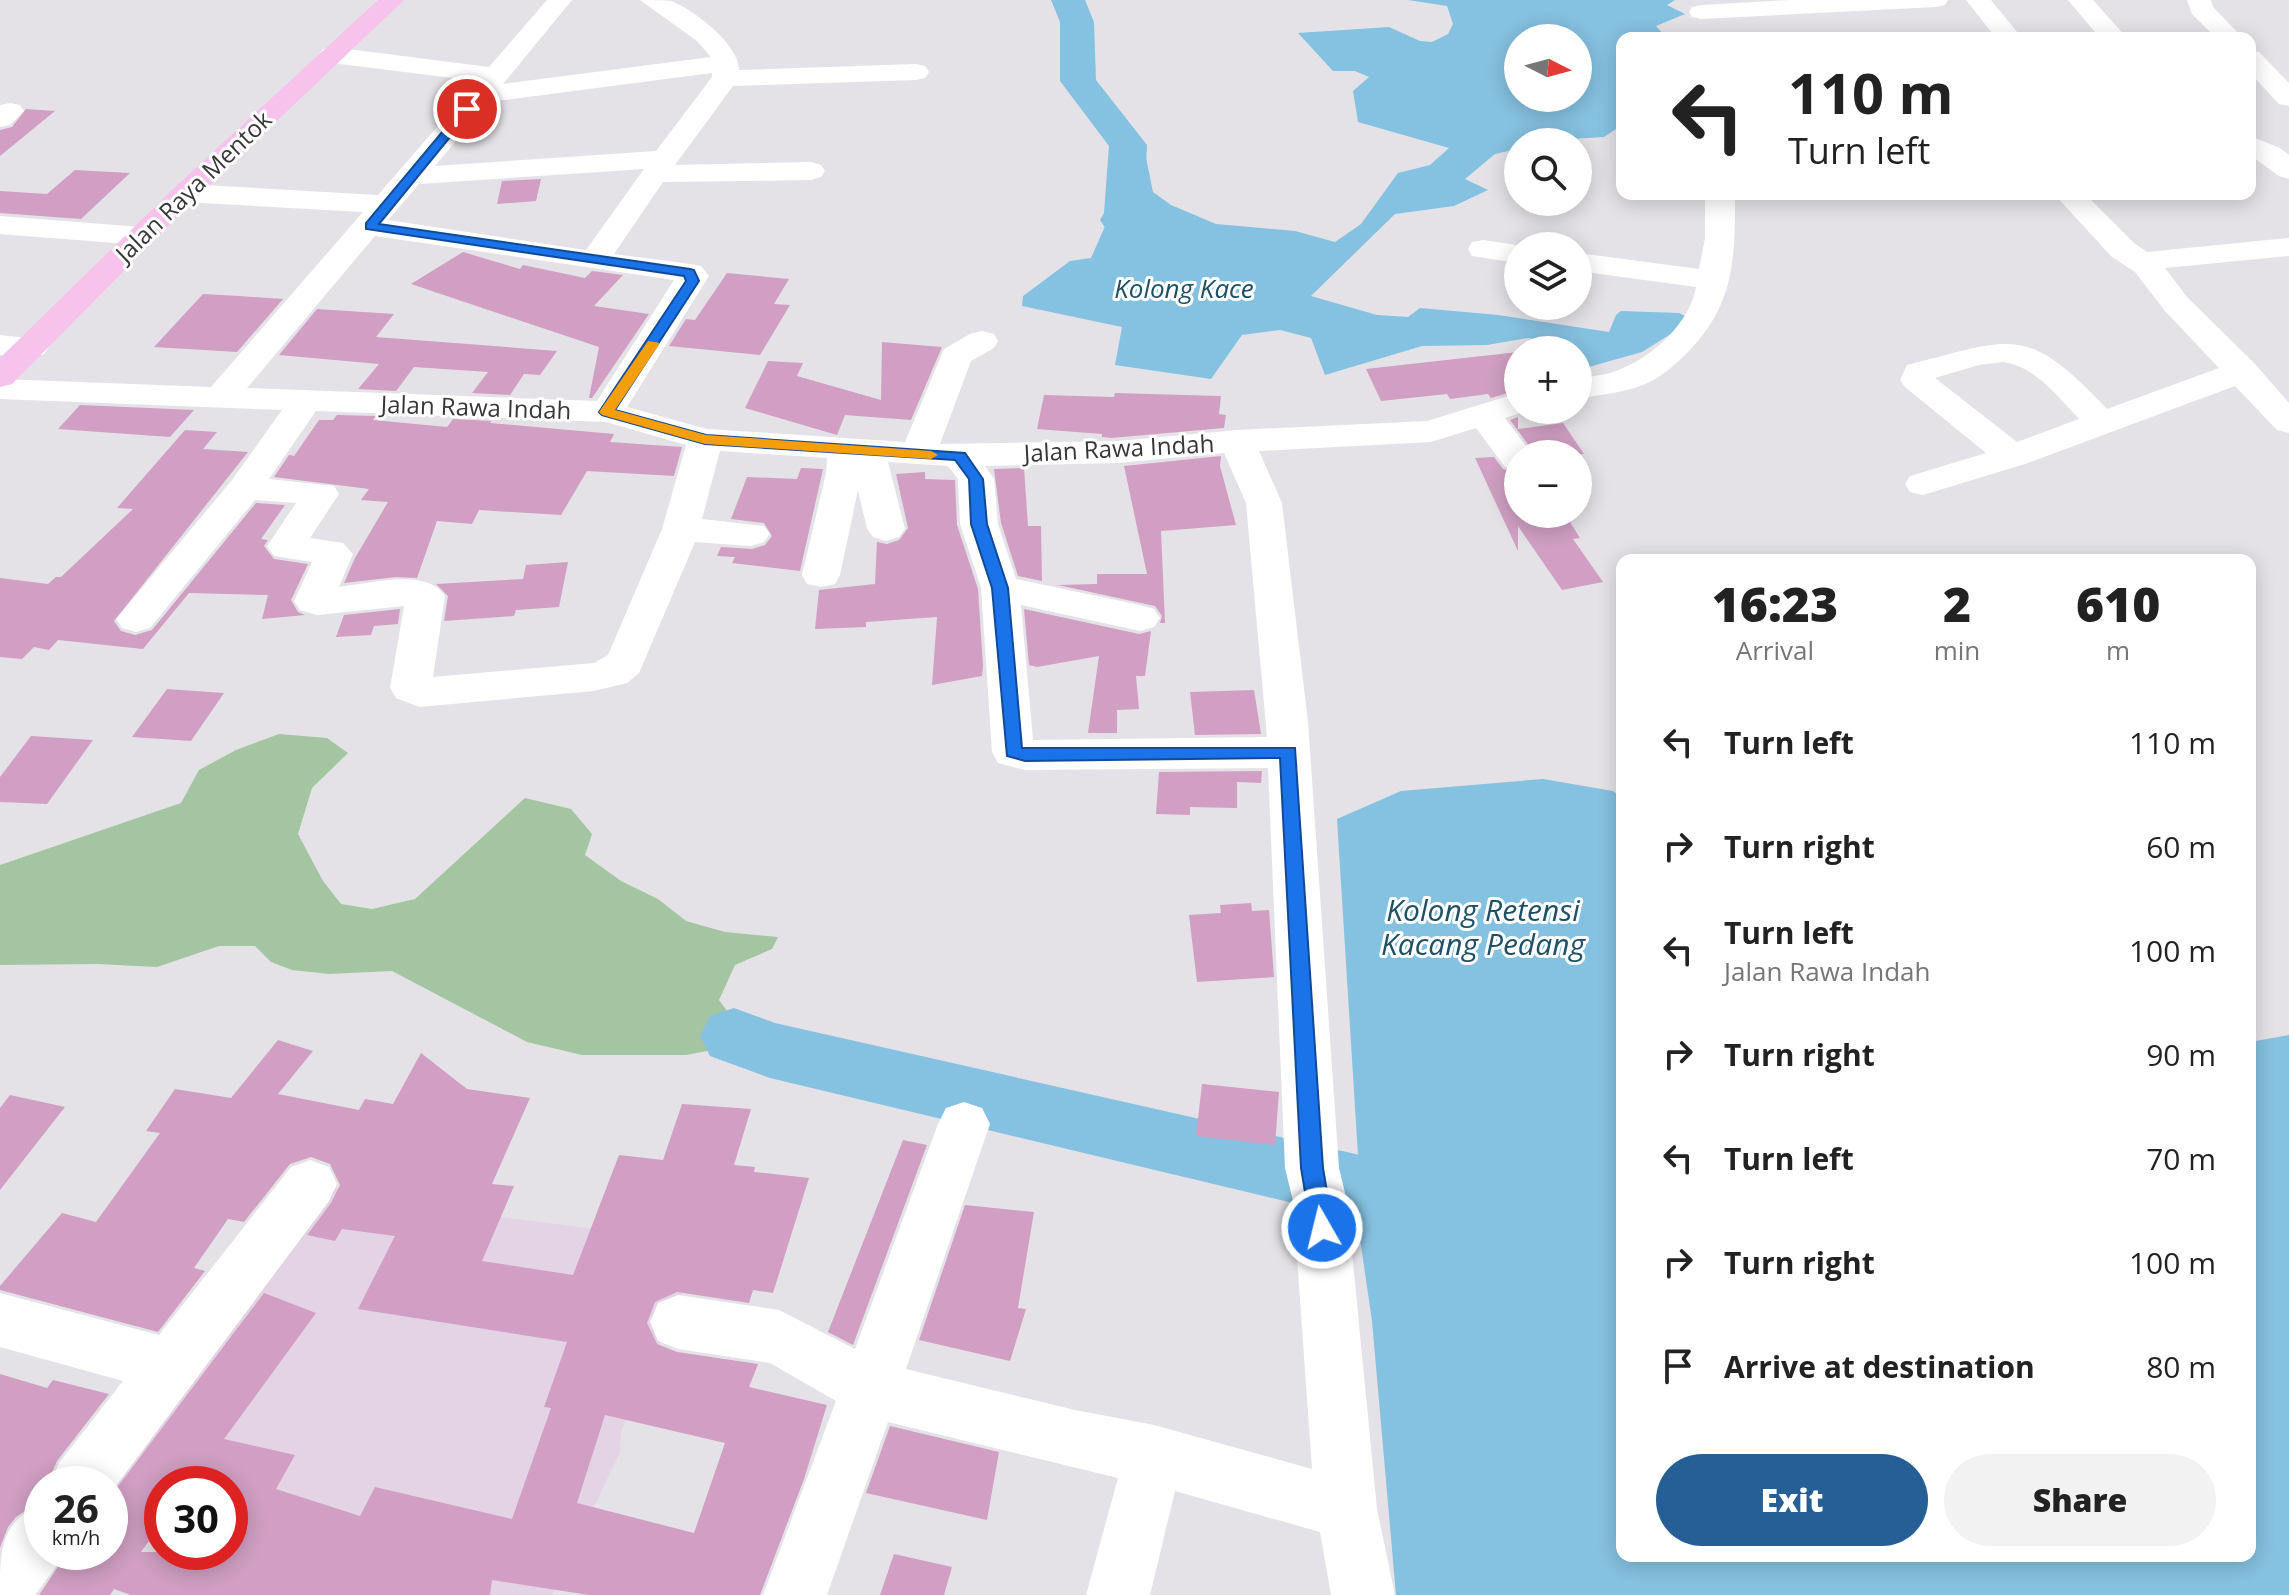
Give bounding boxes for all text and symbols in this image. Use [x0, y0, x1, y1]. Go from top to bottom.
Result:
north arrow [1504, 24, 1592, 112]
map controls [1504, 24, 1592, 528]
text: 110 m [1788, 54, 1954, 130]
icon: left [1656, 64, 1760, 168]
pin [433, 75, 501, 143]
icon: arrive [445, 87, 489, 131]
street label: Jalan Raya Mentok [106, 102, 279, 270]
text: Turn left [1788, 126, 1930, 175]
button: search [1504, 128, 1592, 216]
button: layers [1504, 232, 1592, 320]
water label: Kolong Kace [1114, 270, 1254, 306]
button: + [1504, 336, 1592, 424]
street label: Jalan Rawa Indah [378, 387, 572, 426]
street label: Jalan Rawa Indah [1021, 426, 1215, 469]
button: − [1504, 440, 1592, 528]
text: 16:23 [1712, 571, 1838, 636]
text: 2 [1943, 571, 1971, 636]
text: 610 [2076, 571, 2160, 636]
text: Arrival [1736, 632, 1814, 668]
text: min [1934, 632, 1980, 668]
text: m [2106, 632, 2130, 668]
icon: left [1656, 720, 1700, 764]
text: Turn left [1724, 722, 1854, 763]
text: 110 m [2129, 722, 2216, 763]
icon: right [1656, 824, 1700, 868]
text: Turn right [1724, 826, 1875, 867]
text: 60 m [2146, 826, 2216, 867]
water label: Kolong Retensi Kacang Pedang [1381, 889, 1586, 964]
text: Turn left [1724, 912, 1854, 953]
icon: left [1656, 928, 1700, 972]
text: 100 m [2129, 930, 2216, 971]
text: Jalan Rawa Indah [1724, 953, 1931, 989]
icon: right [1656, 1032, 1700, 1076]
text: Turn right [1724, 1034, 1875, 1075]
text: 90 m [2146, 1034, 2216, 1075]
icon: left [1656, 1136, 1700, 1180]
text: Turn left [1724, 1138, 1854, 1179]
text: 70 m [2146, 1138, 2216, 1179]
position arrow [1280, 1186, 1364, 1270]
icon: right [1656, 1240, 1700, 1284]
text: Turn right [1724, 1242, 1875, 1283]
text: 100 m [2129, 1242, 2216, 1283]
icon: arrive [1656, 1344, 1700, 1388]
text: Arrive at destination [1724, 1346, 2035, 1387]
text: 80 m [2146, 1346, 2216, 1387]
button: Exit [1656, 1454, 1928, 1546]
button: Share [1944, 1454, 2216, 1546]
speed limit sign: 30 [144, 1466, 248, 1570]
text: 26 [53, 1480, 99, 1535]
text: km/h [52, 1524, 100, 1551]

